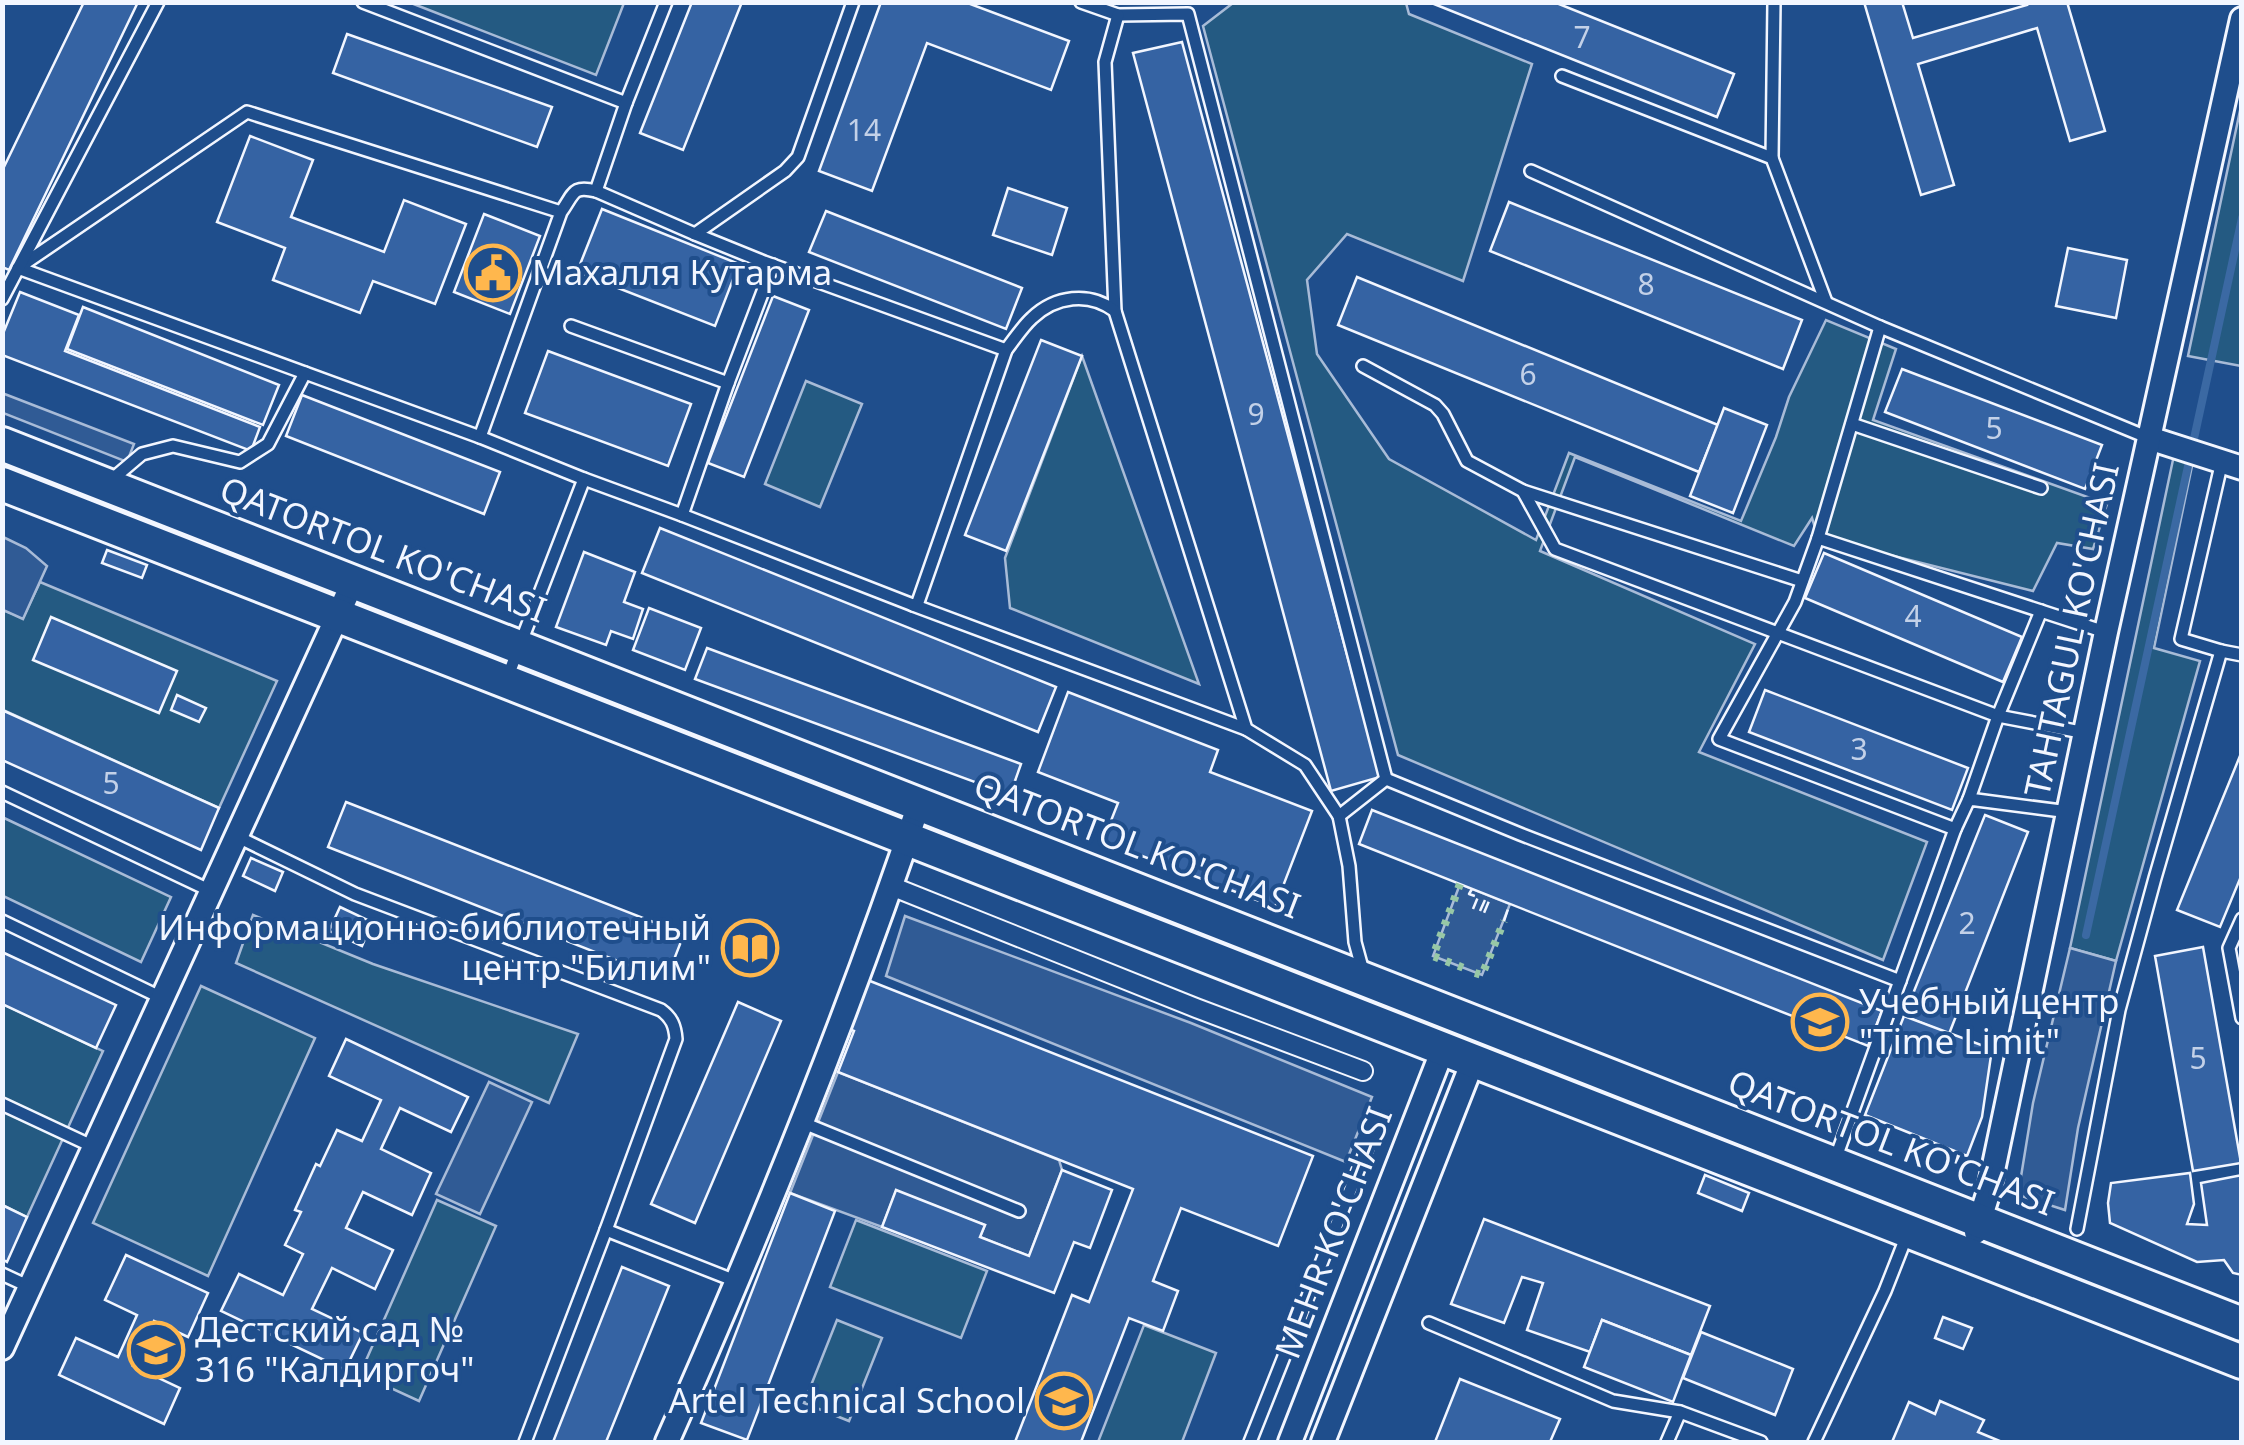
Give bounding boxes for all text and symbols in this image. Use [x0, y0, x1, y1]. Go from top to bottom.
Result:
house number: 7 [1573, 16, 1591, 57]
house number: 14 [847, 109, 881, 150]
public building icon: Махалля Кутарма [463, 243, 523, 303]
place label: Махалля Кутарма [532, 248, 832, 295]
house number: 8 [1637, 263, 1655, 304]
house number: 6 [1519, 353, 1537, 394]
house number: 9 [1247, 393, 1265, 434]
house number: 5 [1985, 407, 2003, 448]
street label: TAHTAGUL KO'CHASI [2012, 458, 2129, 801]
street label: QATORTOL KO'CHASI [214, 465, 553, 632]
house number: 4 [1904, 595, 1922, 636]
house number: 3 [1850, 728, 1868, 769]
street label: QATORTOL KO'CHASI [968, 761, 1307, 928]
house number: 5 [102, 762, 120, 803]
house number: 2 [1958, 902, 1976, 943]
place label: Информационно-библиотечный центр "Билим" [158, 903, 711, 990]
library icon: Информационно-библиотечный центр "Билим" [720, 918, 780, 978]
place label: Учебный центр "Time Limit" [1859, 977, 2119, 1064]
school or university icon: Учебный центр "Time Limit" [1790, 992, 1850, 1052]
house number: 5 [2189, 1037, 2207, 1078]
street label: QATORTOL KO'CHASI [1722, 1058, 2061, 1225]
street label: MEHR KO'CHASI [1263, 1100, 1402, 1365]
place label: Дестский сад № 316 "Калдиргоч" [195, 1305, 475, 1392]
school or university icon: Дестский сад № 316 "Калдиргоч" [126, 1320, 186, 1380]
school or university icon: Artel Technical School [1034, 1371, 1094, 1431]
place label: Artel Technical School [668, 1376, 1025, 1423]

